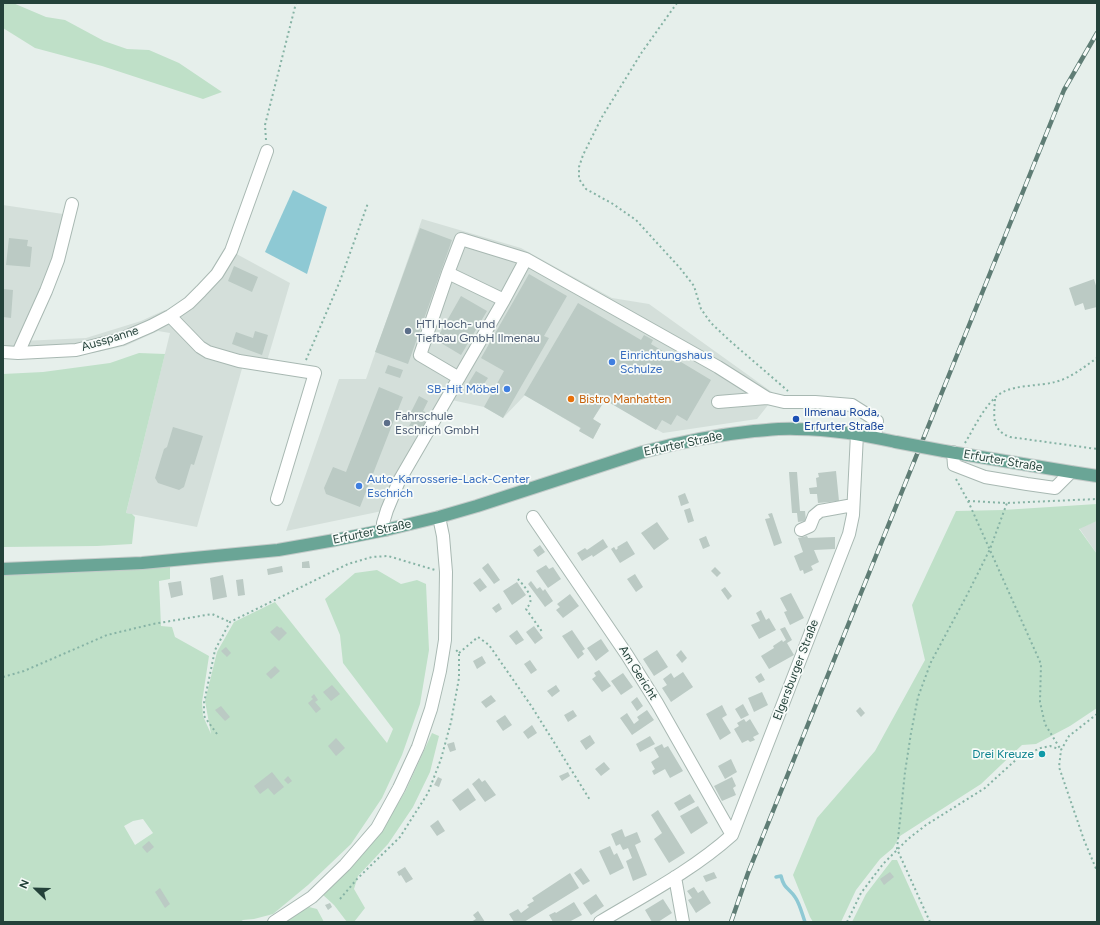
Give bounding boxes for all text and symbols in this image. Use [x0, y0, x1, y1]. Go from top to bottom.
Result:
place label: HTI Hoch- und Tiefbau GmbH Ilmenau [416, 317, 540, 345]
street label: Ausspanne [80, 323, 140, 355]
marker: HTI Hoch- und Tiefbau GmbH Ilmenau [403, 326, 413, 336]
place label: Einrichtungshaus Schulze [620, 348, 712, 376]
marker: Einrichtungshaus Schulze [607, 357, 617, 367]
place label: SB-Hit Möbel [427, 382, 499, 396]
marker: SB-Hit Möbel [502, 384, 512, 394]
place label: Bistro Manhatten [579, 392, 671, 406]
marker: Bistro Manhatten [566, 394, 576, 404]
place label: Ilmenau Roda, Erfurter Straße [804, 405, 884, 433]
place label: Fahrschule Eschrich GmbH [395, 409, 479, 437]
marker: Ilmenau Roda, Erfurter Straße [791, 414, 801, 424]
marker: Fahrschule Eschrich GmbH [382, 418, 392, 428]
street label: Erfurter Straße [642, 429, 724, 459]
street label: Erfurter Straße [962, 447, 1044, 475]
place label: Auto-Karrosserie-Lack-Center Eschrich [367, 472, 530, 500]
marker: Auto-Karrosserie-Lack-Center Eschrich [354, 481, 364, 491]
street label: Erfurter Straße [331, 517, 413, 547]
street label: Elgersburger Straße [770, 618, 822, 722]
street label: Am Gericht [616, 643, 660, 703]
place label: Drei Kreuze [972, 747, 1034, 761]
marker: Drei Kreuze [1037, 749, 1047, 759]
north arrow [16, 869, 56, 909]
text: N [17, 878, 32, 891]

